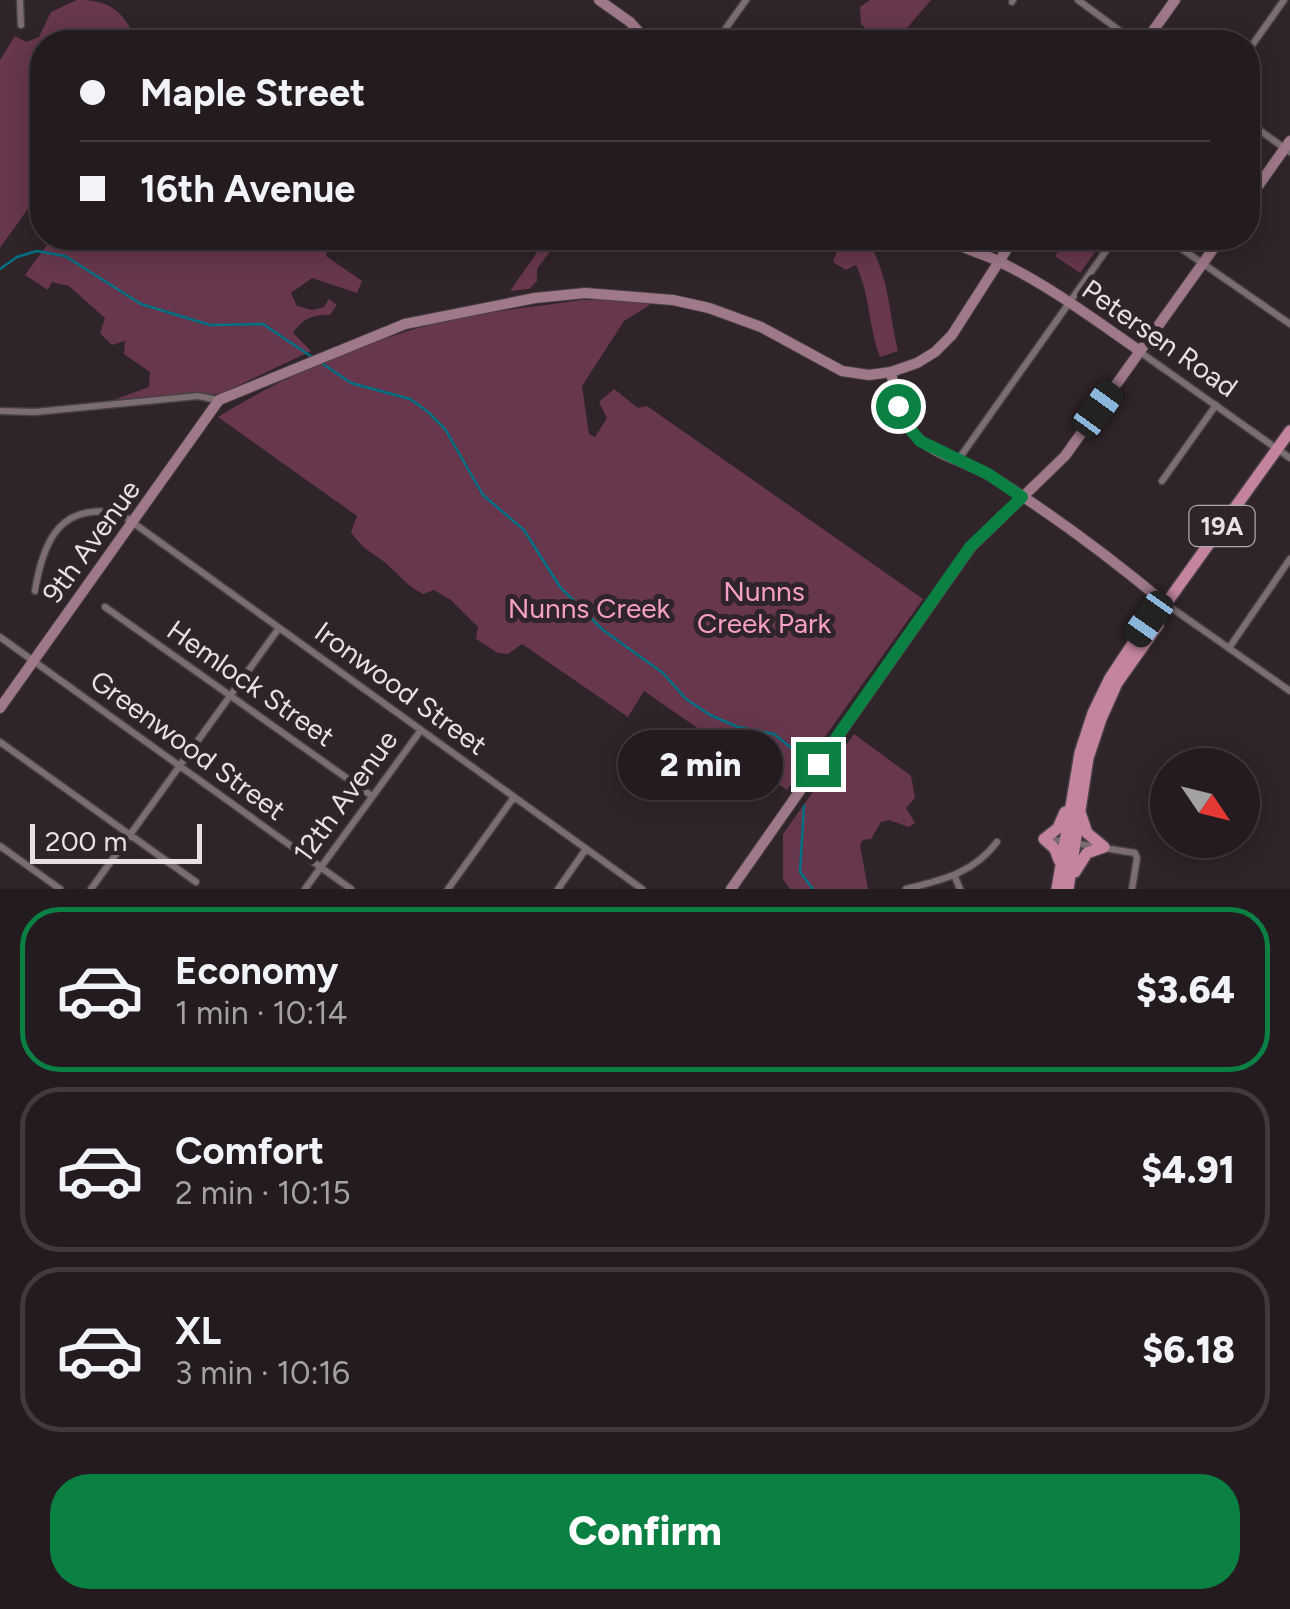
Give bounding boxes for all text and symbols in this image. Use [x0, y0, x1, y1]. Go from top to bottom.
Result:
text: Maple Street [140, 70, 365, 116]
text: 16th Avenue [140, 166, 355, 212]
street label: Petersen Road [1076, 272, 1244, 404]
car [1068, 376, 1128, 442]
route start [876, 384, 921, 429]
street label: 9th Avenue [35, 473, 147, 609]
road number: 19A [1190, 506, 1254, 546]
park label: Nunns Creek Park [697, 574, 831, 640]
car [1120, 586, 1178, 652]
park label: Nunns Creek [508, 591, 671, 625]
street label: Hemlock Street [161, 613, 341, 753]
street label: Ironwood Street [308, 614, 494, 762]
street label: Greenwood Street [84, 663, 292, 827]
street label: 12th Avenue [286, 723, 404, 869]
callout: 2 min [618, 729, 783, 799]
route end [796, 742, 841, 787]
text: 2 min [660, 746, 741, 784]
north arrow [1150, 748, 1260, 858]
map controls [1150, 748, 1260, 858]
scale bar [30, 819, 202, 864]
text: 200 m [45, 824, 127, 858]
icon: car [55, 945, 145, 1035]
text: Economy [175, 948, 338, 994]
text: $3.64 [1136, 967, 1235, 1013]
text: 1 min · 10:14 [175, 994, 347, 1032]
icon: car [55, 1125, 145, 1215]
text: Comfort [175, 1128, 324, 1174]
text: $4.91 [1141, 1147, 1235, 1193]
text: 2 min · 10:15 [175, 1174, 351, 1212]
icon: car [55, 1305, 145, 1395]
text: XL [175, 1308, 221, 1354]
text: $6.18 [1142, 1327, 1235, 1373]
text: 3 min · 10:16 [175, 1354, 350, 1392]
button: Confirm [50, 1474, 1240, 1589]

